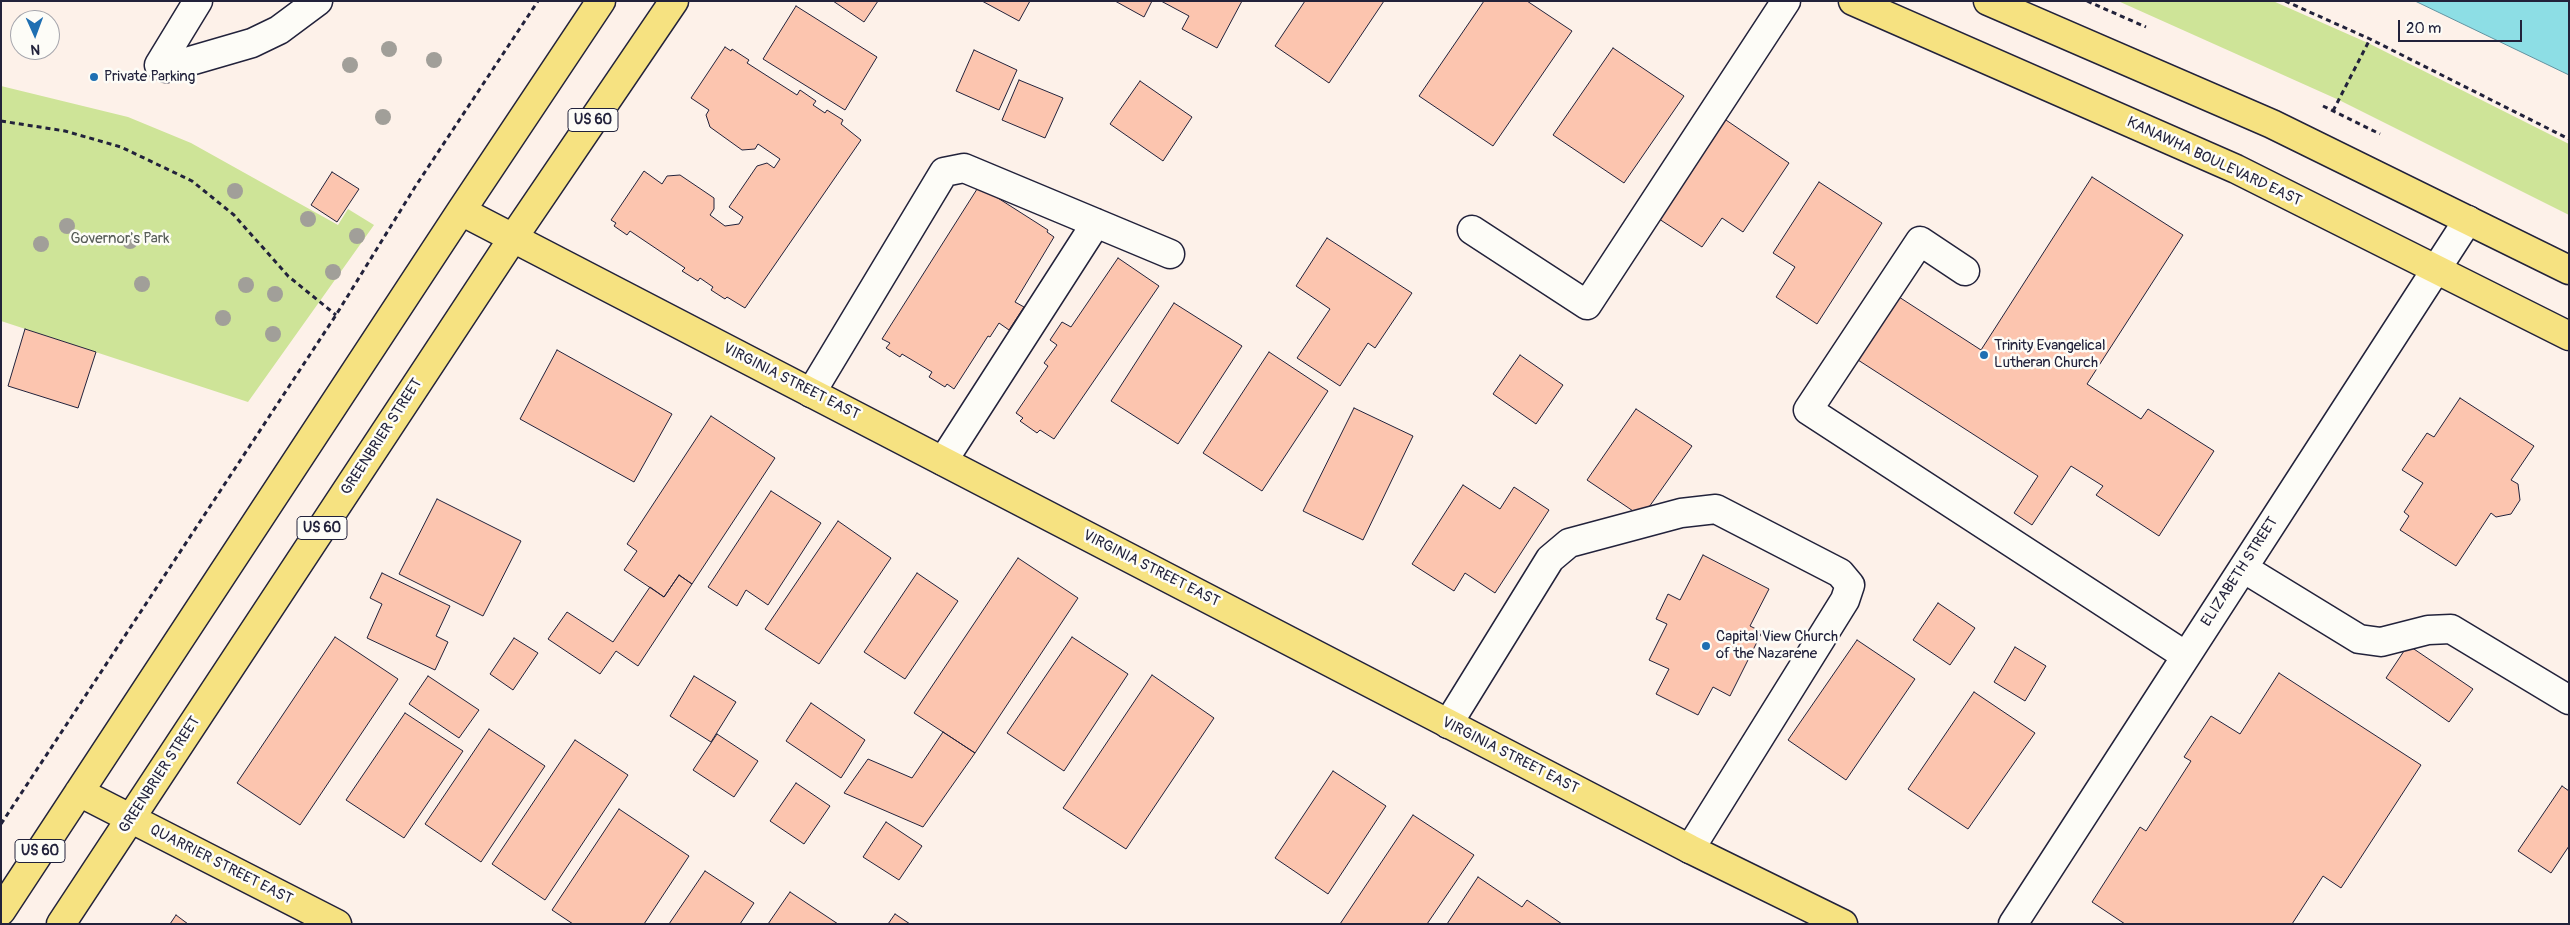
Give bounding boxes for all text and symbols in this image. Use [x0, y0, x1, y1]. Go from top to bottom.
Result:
north arrow [10, 10, 60, 60]
scale bar [2400, 10, 2524, 42]
text: 20 m [2406, 19, 2441, 38]
text: N [30, 41, 41, 58]
place label: Private Parking [104, 68, 195, 86]
marker: Private Parking [88, 71, 100, 83]
road number: US 60 [568, 108, 618, 132]
street label: KANAWHA BOULEVARD EAST [2124, 114, 2304, 210]
park label: Governor's Park [71, 230, 169, 248]
place label: Trinity Evangelical Lutheran Church [1994, 337, 2106, 372]
street label: VIRGINIA STREET EAST [720, 340, 862, 424]
marker: Trinity Evangelical Lutheran Church [1978, 349, 1990, 361]
street label: GREENBRIER STREET [338, 375, 426, 499]
street label: ELIZABETH STREET [2198, 514, 2282, 630]
road number: US 60 [297, 516, 347, 540]
street label: VIRGINIA STREET EAST [1080, 527, 1222, 611]
place label: Capital View Church of the Nazarene [1716, 628, 1838, 663]
marker: Capital View Church of the Nazarene [1700, 640, 1712, 652]
street label: GREENBRIER STREET [116, 713, 204, 837]
street label: VIRGINIA STREET EAST [1439, 714, 1581, 798]
street label: QUARRIER STREET EAST [147, 821, 295, 909]
road number: US 60 [15, 839, 65, 862]

